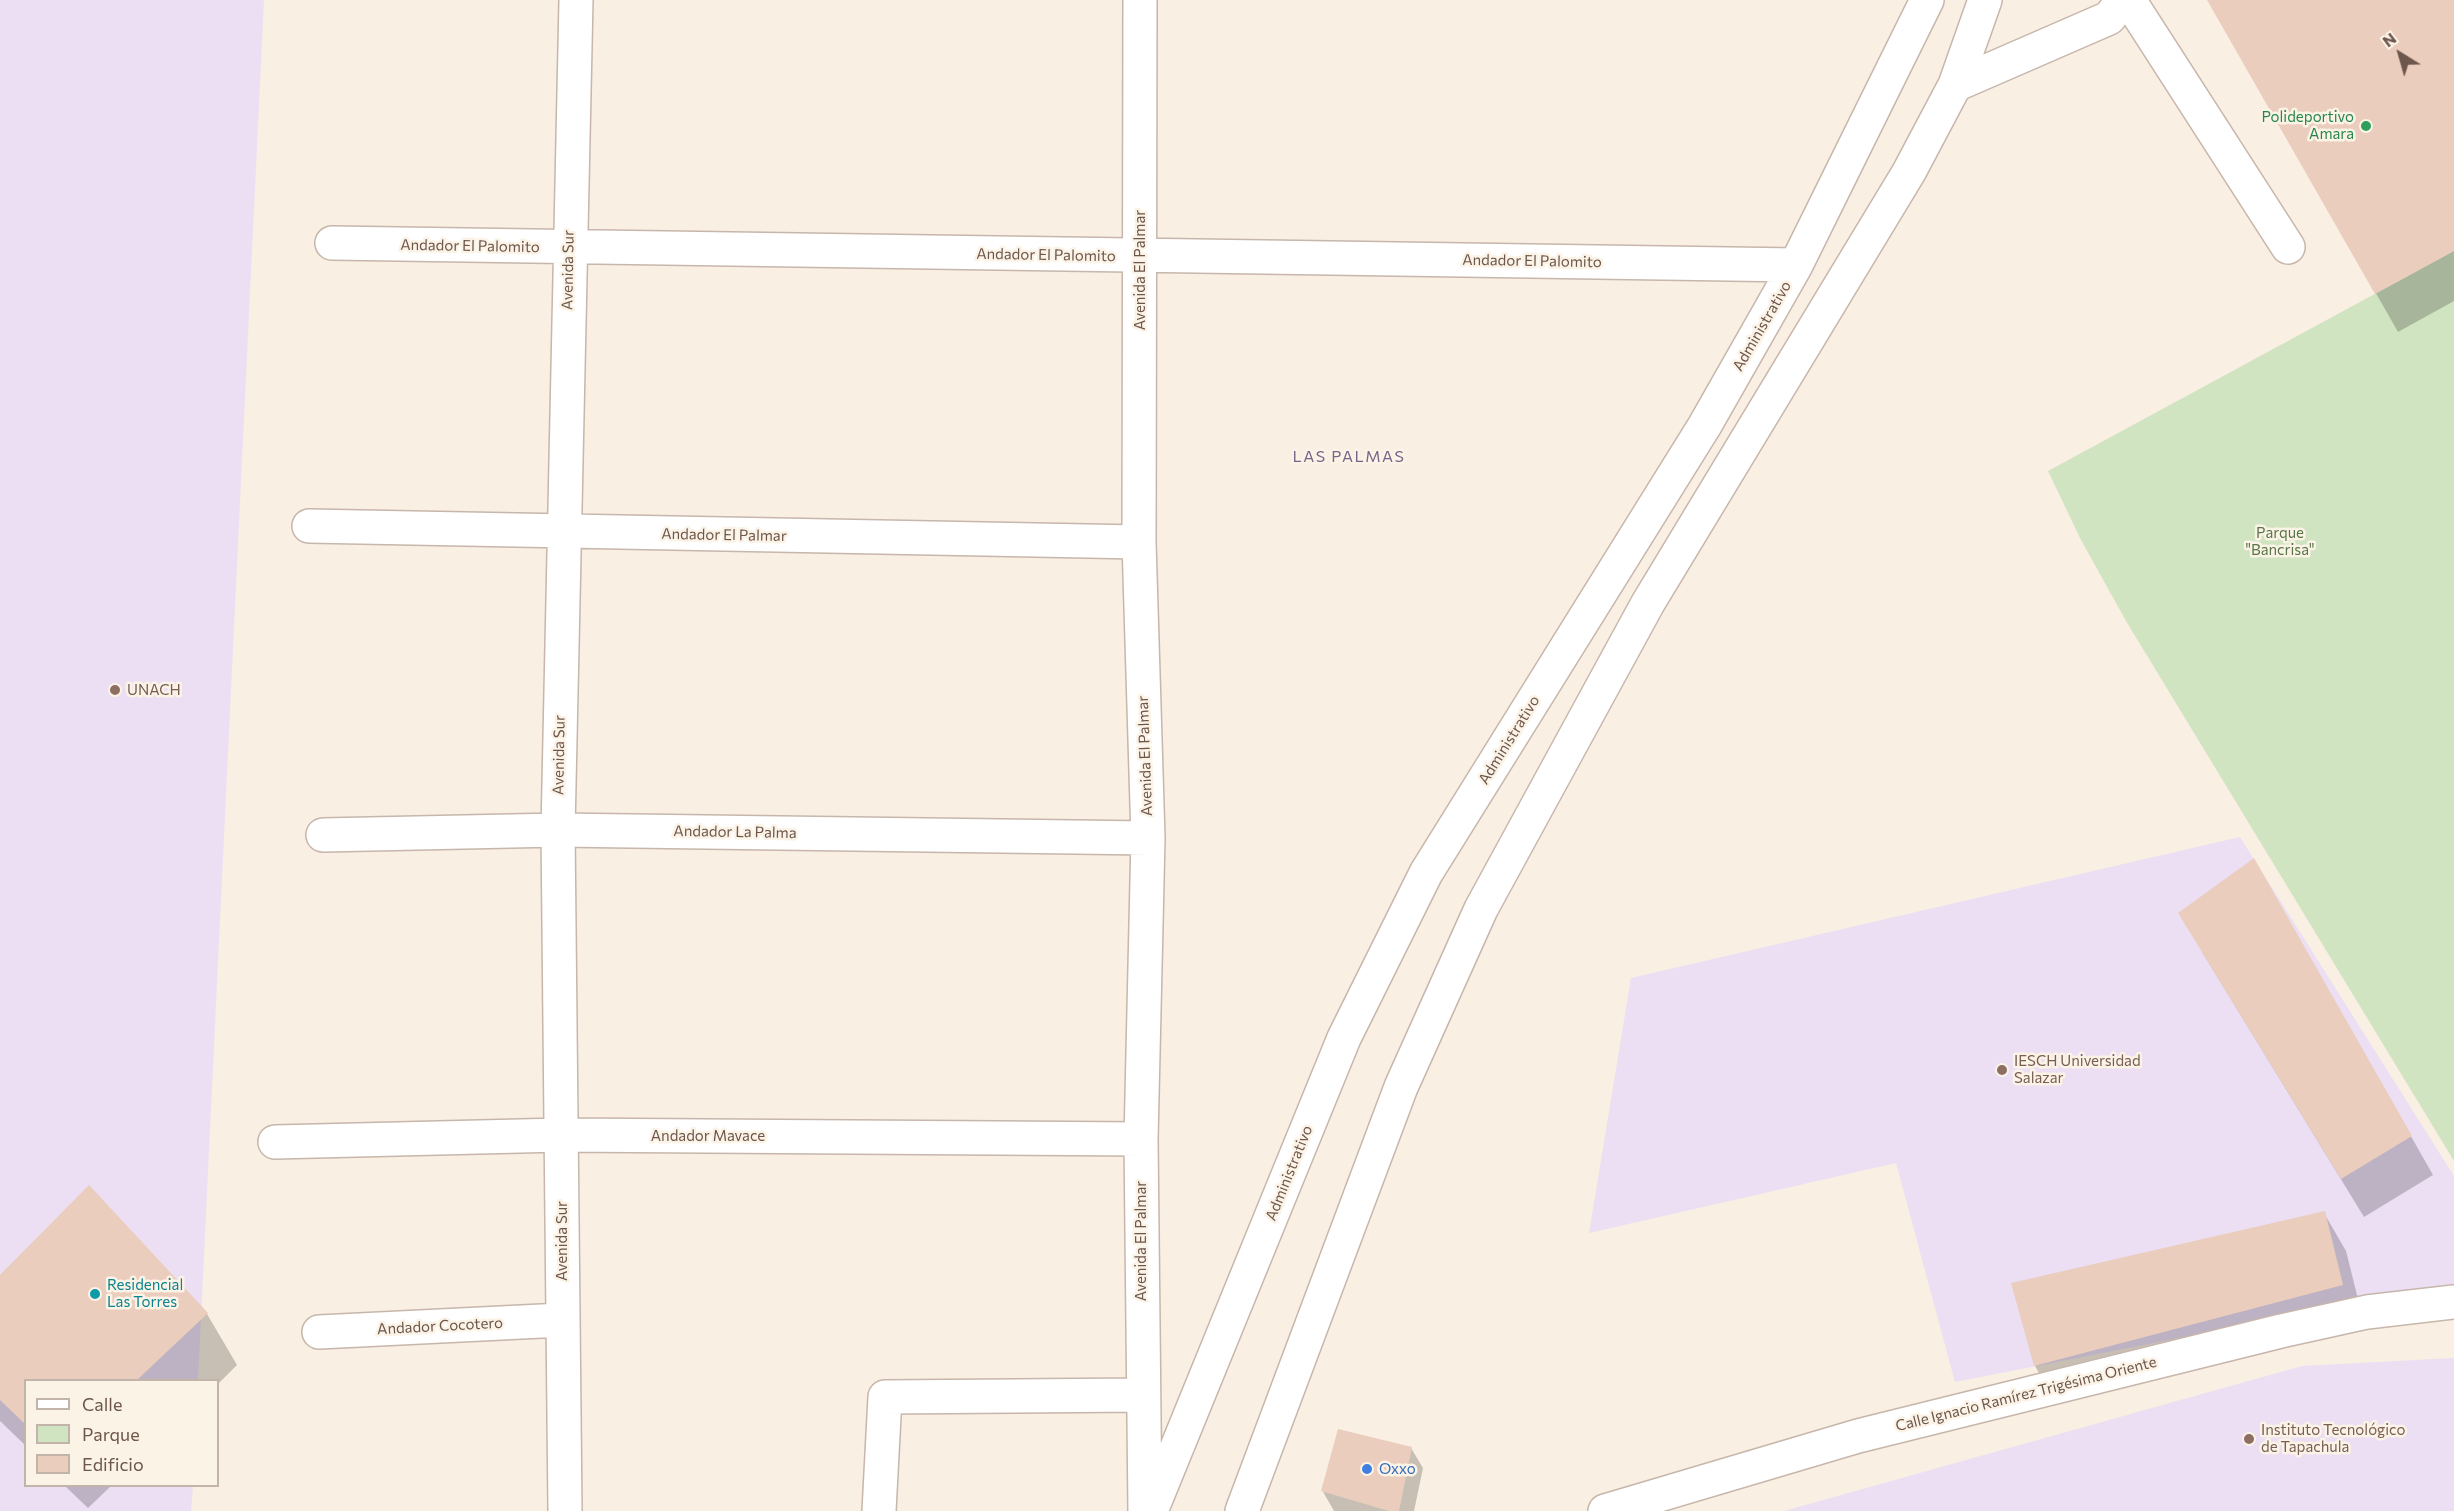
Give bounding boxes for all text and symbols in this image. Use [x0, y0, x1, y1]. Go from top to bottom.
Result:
north arrow [2370, 24, 2430, 84]
text: N [2378, 28, 2399, 50]
place label: Polideportivo Amara [2261, 108, 2354, 143]
marker: Polideportivo Amara [2359, 119, 2373, 133]
street label: Avenida El Palmar [1131, 210, 1149, 330]
street label: Avenida Sur [558, 230, 578, 310]
street label: Andador El Palomito [400, 236, 540, 256]
street label: Andador El Palomito [976, 245, 1116, 265]
street label: Andador El Palomito [1462, 251, 1602, 271]
street label: Administrativo [1729, 278, 1795, 374]
district label: LAS PALMAS [1293, 447, 1405, 467]
park label: Parque "Bancrisa" [2245, 524, 2315, 559]
street label: Andador El Palmar [661, 525, 787, 545]
place label: UNACH [127, 681, 181, 699]
marker: UNACH [108, 683, 122, 697]
street label: Administrativo [1475, 692, 1543, 788]
street label: Avenida El Palmar [1134, 695, 1156, 817]
street label: Avenida Sur [549, 715, 569, 795]
street label: Andador La Palma [673, 822, 797, 842]
place label: IESCH Universidad Salazar [2014, 1052, 2141, 1087]
marker: IESCH Universidad Salazar [1995, 1063, 2009, 1077]
street label: Administrativo [1262, 1123, 1316, 1223]
street label: Andador Mavace [651, 1127, 765, 1145]
street label: Avenida El Palmar [1132, 1181, 1150, 1301]
street label: Avenida Sur [553, 1201, 571, 1281]
place label: Residencial Las Torres [107, 1276, 183, 1311]
marker: Residencial Las Torres [88, 1287, 102, 1301]
street label: Andador Cocotero [377, 1314, 503, 1338]
street label: Calle Ignacio Ramírez Trigésima Oriente [1894, 1353, 2158, 1435]
legend [24, 1379, 219, 1487]
text: Calle [82, 1393, 122, 1415]
place label: Instituto Tecnológico de Tapachula [2261, 1421, 2405, 1456]
text: Parque [82, 1423, 140, 1445]
marker: Instituto Tecnológico de Tapachula [2242, 1432, 2256, 1446]
text: Edificio [82, 1453, 144, 1475]
place label: Oxxo [1379, 1460, 1416, 1478]
marker: Oxxo [1360, 1462, 1374, 1476]

